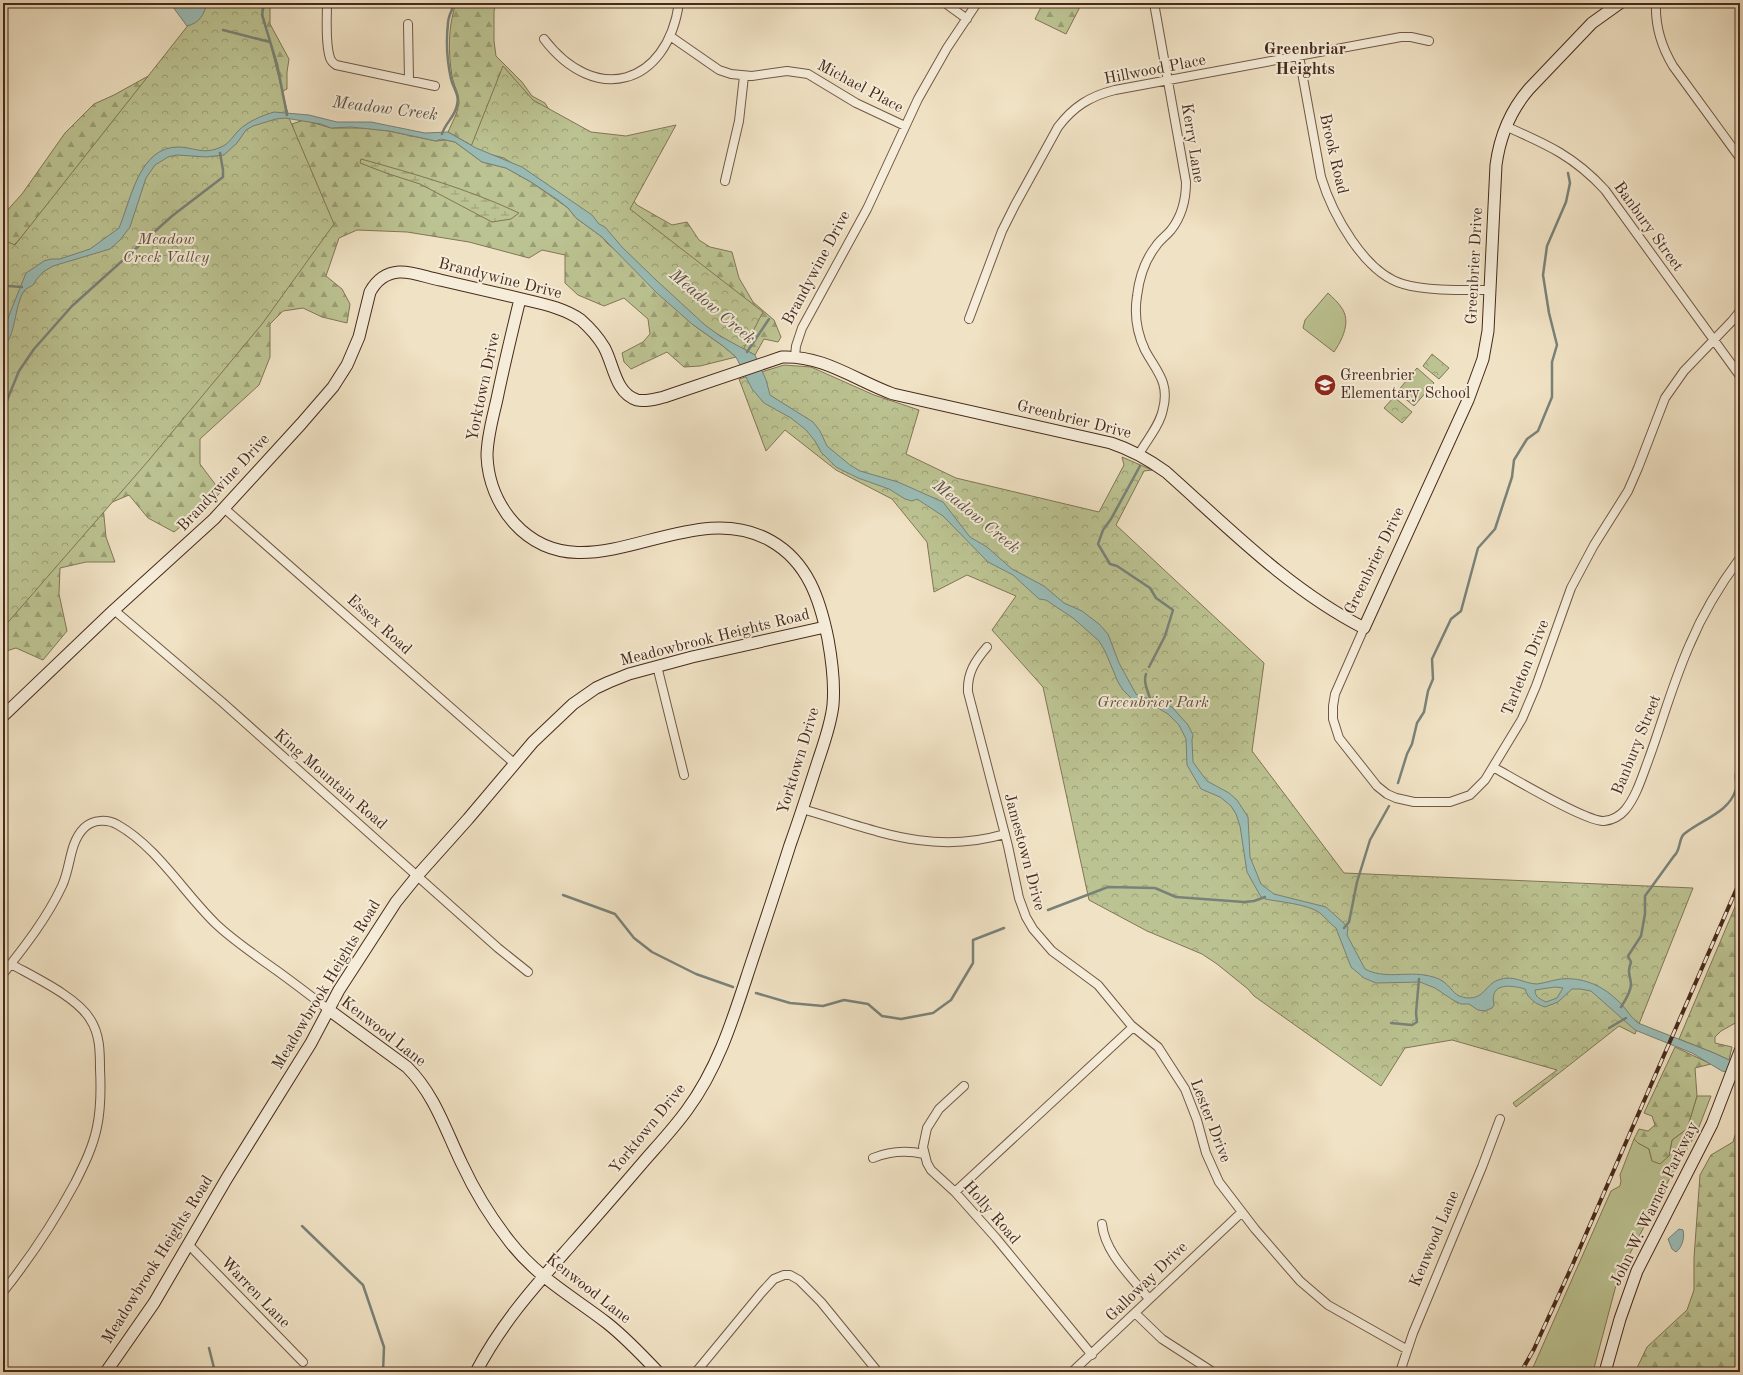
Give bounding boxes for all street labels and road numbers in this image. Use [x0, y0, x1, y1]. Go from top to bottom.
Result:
street label: Hillwood Place [1103, 52, 1207, 88]
street label: Michael Place [814, 58, 906, 116]
street label: Kerry Lane [1178, 102, 1206, 184]
street label: Brook Road [1316, 112, 1350, 196]
street label: Banbury Street [1610, 179, 1686, 275]
street label: Greenbrier Drive [1464, 207, 1486, 325]
street label: Brandywine Drive [780, 208, 854, 328]
street label: Brandywine Drive [437, 256, 563, 302]
street label: Yorktown Drive [465, 331, 503, 443]
street label: Greenbrier Drive [1015, 398, 1133, 442]
street label: Brandywine Drive [175, 431, 273, 535]
street label: Greenbrier Drive [1342, 505, 1408, 617]
street label: Essex Road [344, 592, 414, 658]
street label: Meadowbrook Heights Road [619, 607, 811, 669]
street label: Tarleton Drive [1500, 618, 1552, 718]
street label: Banbury Street [1610, 692, 1664, 797]
street label: Yorktown Drive [775, 706, 823, 816]
street label: King Mountain Road [271, 727, 389, 833]
street label: Jamestown Drive [1001, 792, 1047, 912]
street label: Meadowbrook Heights Road [270, 897, 384, 1073]
street label: Kenwood Lane [337, 994, 429, 1070]
street label: Lester Drive [1187, 1077, 1233, 1165]
street label: Yorktown Drive [607, 1081, 689, 1177]
street label: John W. Warner Parkway [1608, 1119, 1702, 1289]
street label: Meadowbrook Heights Road [100, 1173, 216, 1347]
street label: Holly Road [959, 1178, 1023, 1248]
street label: Kenwood Lane [1407, 1188, 1463, 1290]
street label: Galloway Drive [1103, 1239, 1191, 1325]
street label: Kenwood Lane [542, 1251, 634, 1327]
street label: Warren Lane [217, 1254, 293, 1332]

